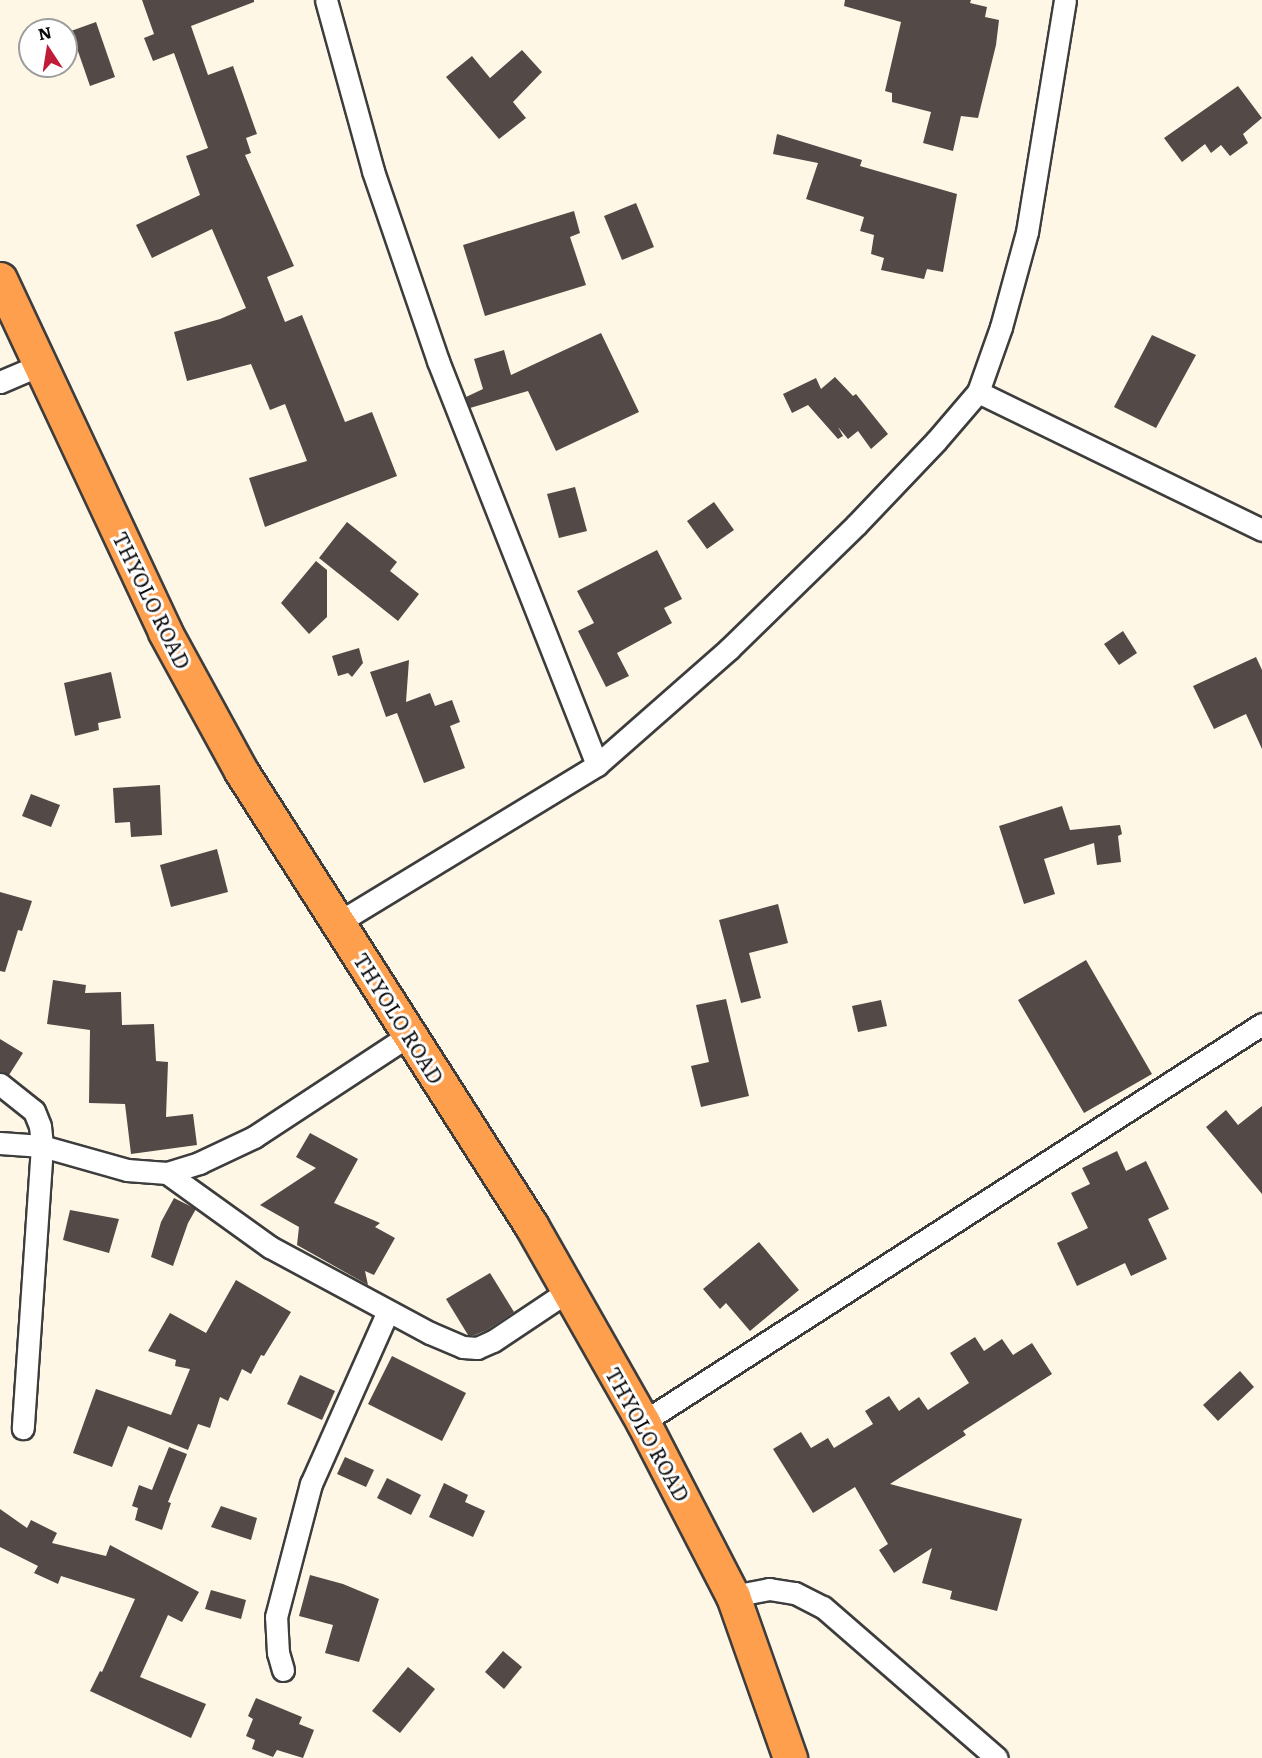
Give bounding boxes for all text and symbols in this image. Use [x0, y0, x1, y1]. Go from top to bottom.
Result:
north arrow [18, 18, 78, 78]
text: N [36, 19, 54, 45]
street label: THYOLO ROAD [108, 527, 196, 673]
street label: THYOLO ROAD [349, 948, 449, 1088]
street label: THYOLO ROAD [601, 1363, 695, 1505]

